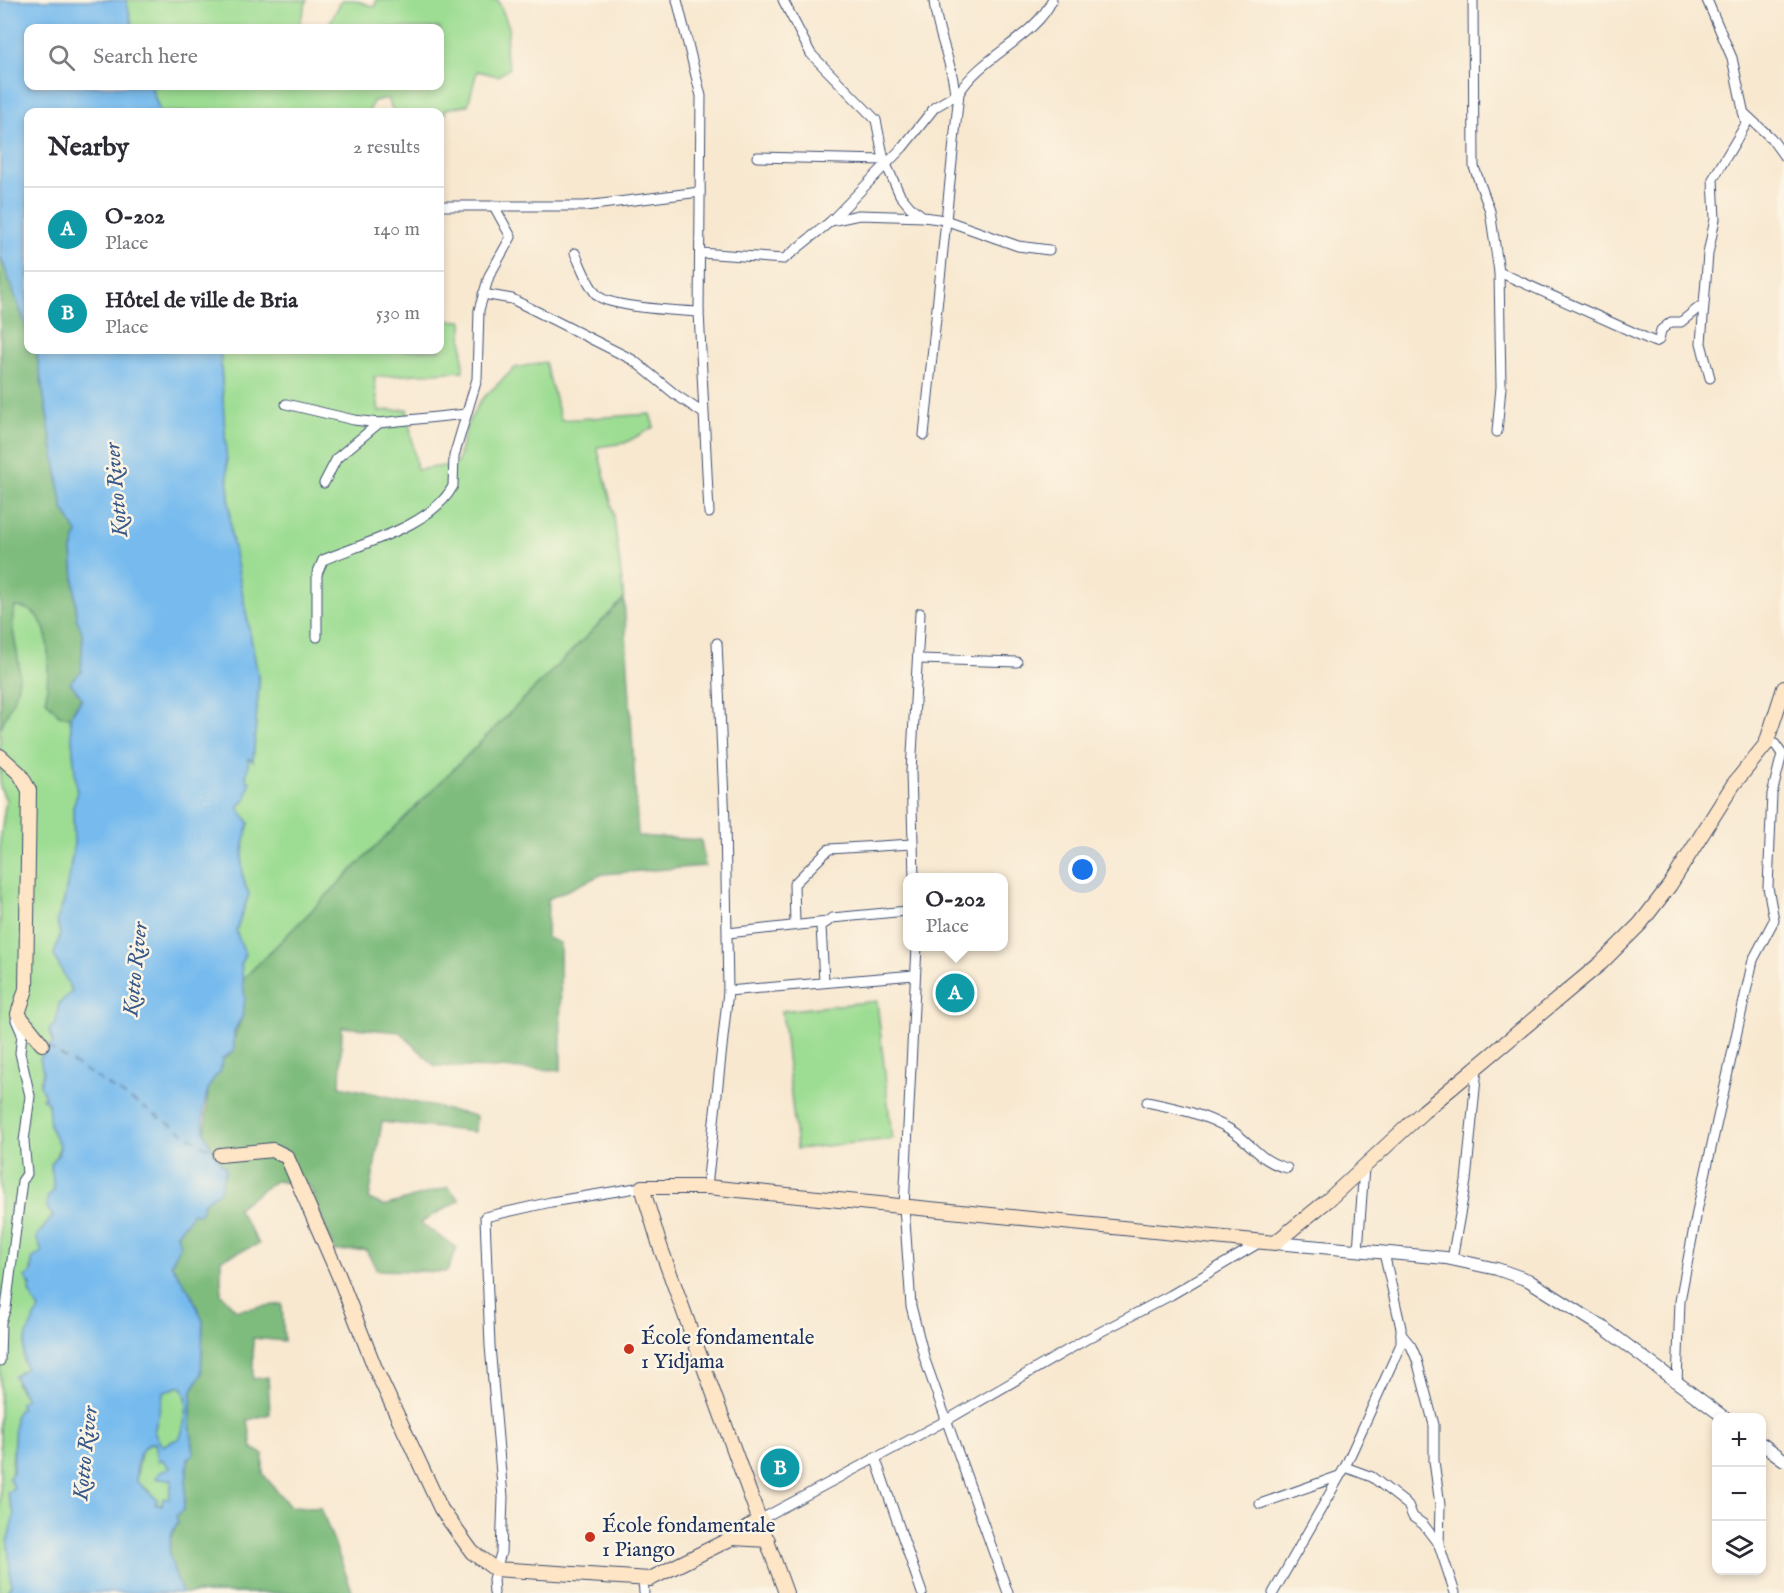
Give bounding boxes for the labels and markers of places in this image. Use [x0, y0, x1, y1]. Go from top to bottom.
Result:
pin: A [936, 970, 974, 1016]
place label: École fondamentale 1 Yidjama [641, 1324, 815, 1376]
marker: École fondamentale 1 Yidjama [622, 1342, 636, 1356]
pin: B [760, 1446, 800, 1490]
place label: École fondamentale 1 Piango [602, 1512, 776, 1564]
marker: École fondamentale 1 Piango [583, 1530, 597, 1544]

